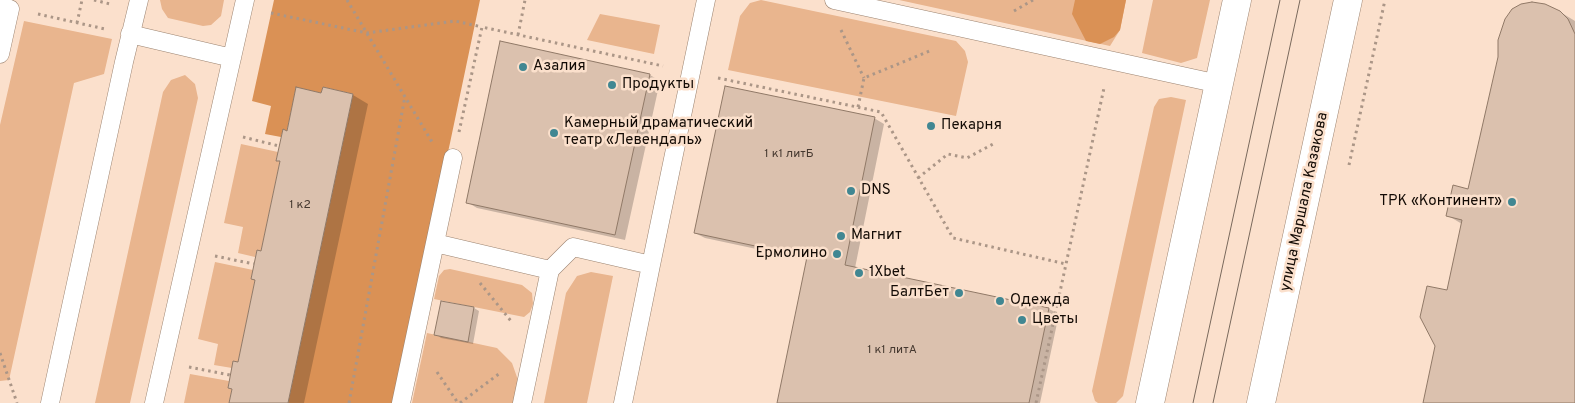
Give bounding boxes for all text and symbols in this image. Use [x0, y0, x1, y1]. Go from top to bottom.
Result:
place label: Азалия [533, 58, 586, 76]
marker: Азалия [517, 61, 529, 73]
place label: Продукты [622, 76, 694, 94]
marker: Продукты [606, 79, 618, 91]
street label: улица Маршала Казакова [1277, 111, 1333, 293]
place label: Камерный драматический театр «Левендаль» [564, 115, 753, 150]
place label: Пекарня [941, 117, 1002, 135]
marker: Пекарня [925, 120, 937, 132]
marker: Камерный драматический театр «Левендаль» [548, 127, 560, 139]
house number: 1 к1 литБ [764, 148, 814, 162]
place label: DNS [861, 182, 891, 200]
marker: DNS [845, 185, 857, 197]
place label: ТРК «Континент» [1379, 193, 1502, 211]
marker: ТРК «Континент» [1506, 196, 1518, 208]
house number: 1 к2 [289, 199, 311, 213]
place label: Магнит [851, 227, 902, 245]
marker: Магнит [835, 230, 847, 242]
place label: Ермолино [755, 245, 827, 263]
marker: Ермолино [831, 248, 843, 260]
place label: 1Хbet [869, 264, 905, 282]
marker: 1Хbet [853, 267, 865, 279]
place label: БалтБет [890, 284, 949, 302]
marker: БалтБет [953, 287, 965, 299]
place label: Одежда [1010, 292, 1070, 310]
marker: Одежда [994, 295, 1006, 307]
place label: Цветы [1032, 311, 1078, 329]
marker: Цветы [1016, 314, 1028, 326]
house number: 1 к1 литА [867, 344, 917, 358]

